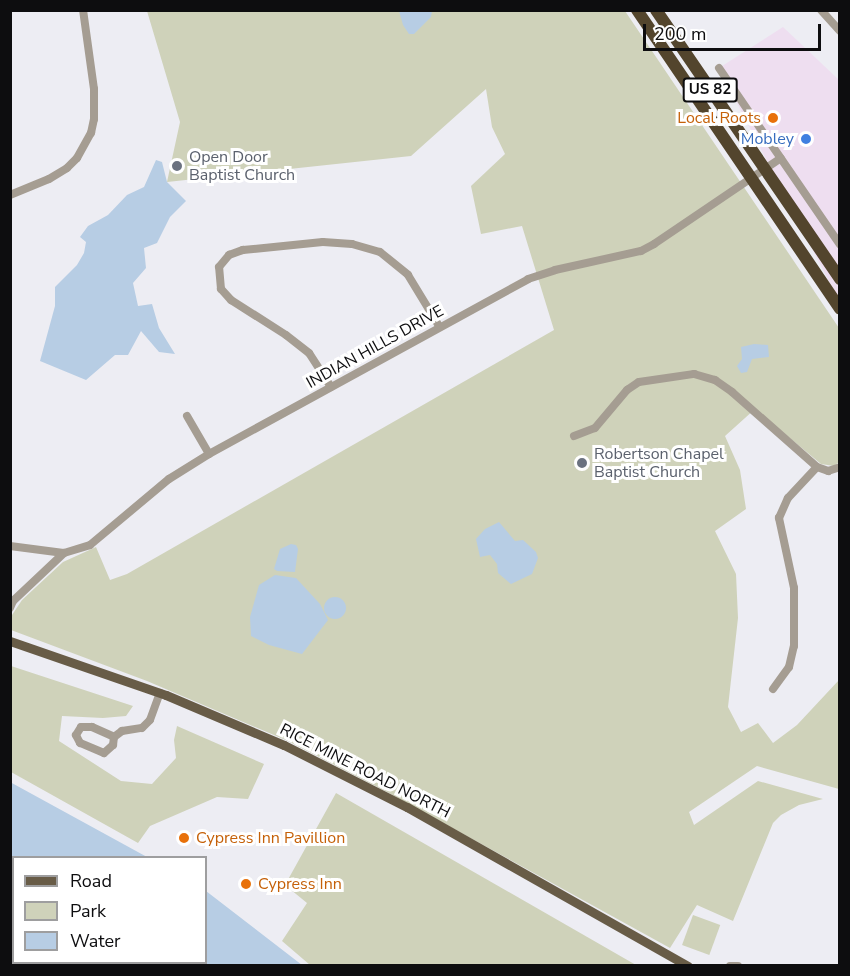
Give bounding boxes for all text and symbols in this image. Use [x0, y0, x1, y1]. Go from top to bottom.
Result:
scale bar [646, 12, 824, 50]
text: 200 m [654, 22, 706, 46]
road number: US 82 [682, 78, 738, 102]
place label: Local Roots [677, 108, 761, 128]
marker: Local Roots [766, 111, 780, 125]
place label: Mobley [741, 129, 794, 149]
marker: Mobley [799, 132, 813, 146]
place label: Open Door Baptist Church [189, 147, 295, 185]
marker: Open Door Baptist Church [170, 159, 184, 173]
street label: INDIAN HILLS DRIVE [303, 301, 447, 393]
place label: Robertson Chapel Baptist Church [594, 444, 724, 482]
marker: Robertson Chapel Baptist Church [575, 456, 589, 470]
street label: RICE MINE ROAD NORTH [277, 720, 453, 822]
place label: Cypress Inn Pavillion [196, 828, 345, 848]
marker: Cypress Inn Pavillion [177, 831, 191, 845]
legend [12, 856, 207, 964]
text: Road [70, 869, 112, 893]
place label: Cypress Inn [258, 874, 342, 894]
marker: Cypress Inn [239, 877, 253, 891]
text: Park [70, 899, 106, 923]
text: Water [70, 929, 121, 953]

